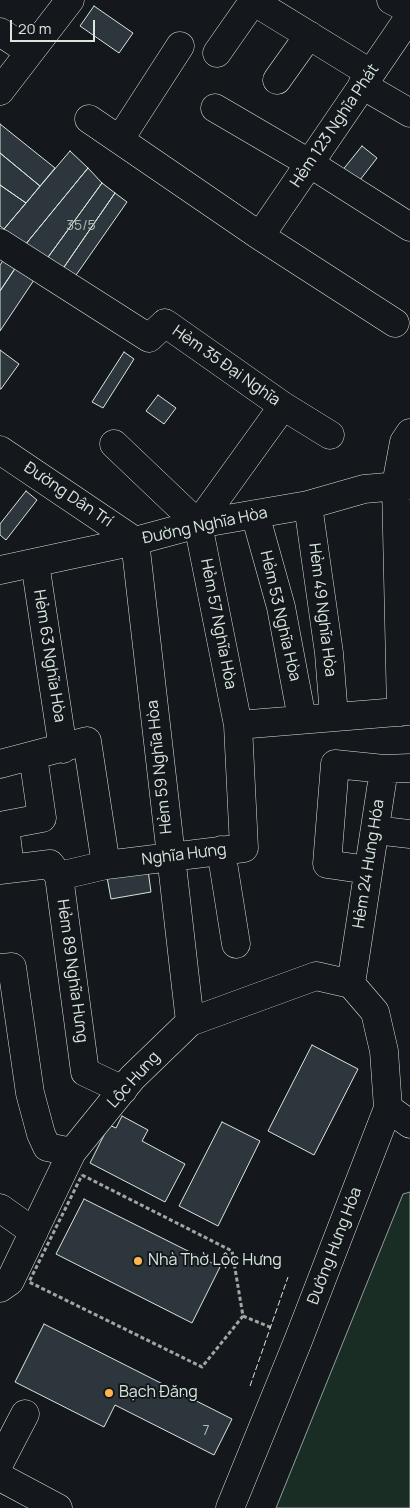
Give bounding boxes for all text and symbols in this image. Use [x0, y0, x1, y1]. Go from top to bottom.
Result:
scale bar [12, 10, 98, 42]
text: 20 m [18, 18, 51, 39]
street label: Hẻm 123 Nghĩa Phát [287, 61, 383, 191]
house number: 35/5 [66, 218, 96, 234]
street label: Hẻm 35 Đại Nghĩa [168, 322, 284, 410]
street label: Đường Dân Trí [20, 458, 116, 532]
street label: Đường Nghĩa Hòa [141, 503, 269, 549]
street label: Hẻm 49 Nghĩa Hòa [304, 542, 340, 678]
street label: Hẻm 53 Nghĩa Hòa [256, 549, 304, 683]
street label: Hẻm 57 Nghĩa Hòa [196, 557, 240, 691]
street label: Hẻm 63 Nghĩa Hòa [29, 588, 69, 724]
street label: Hẻm 59 Nghĩa Hòa [143, 699, 177, 835]
street label: Hẻm 24 Hưng Hóa [349, 798, 389, 930]
street label: Nghĩa Hưng [141, 840, 227, 870]
street label: Hẻm 89 Nghĩa Hưng [52, 898, 92, 1044]
street label: Lộc Hưng [104, 1048, 164, 1112]
street label: Đường Hưng Hóa [304, 1185, 366, 1307]
place label: Nhà Thờ Lộc Hưng [148, 1251, 282, 1271]
marker: Nhà Thờ Lộc Hưng [132, 1255, 144, 1267]
place label: Bạch Đăng [119, 1383, 198, 1403]
marker: Bạch Đăng [103, 1387, 115, 1399]
house number: 7 [202, 1423, 210, 1439]

